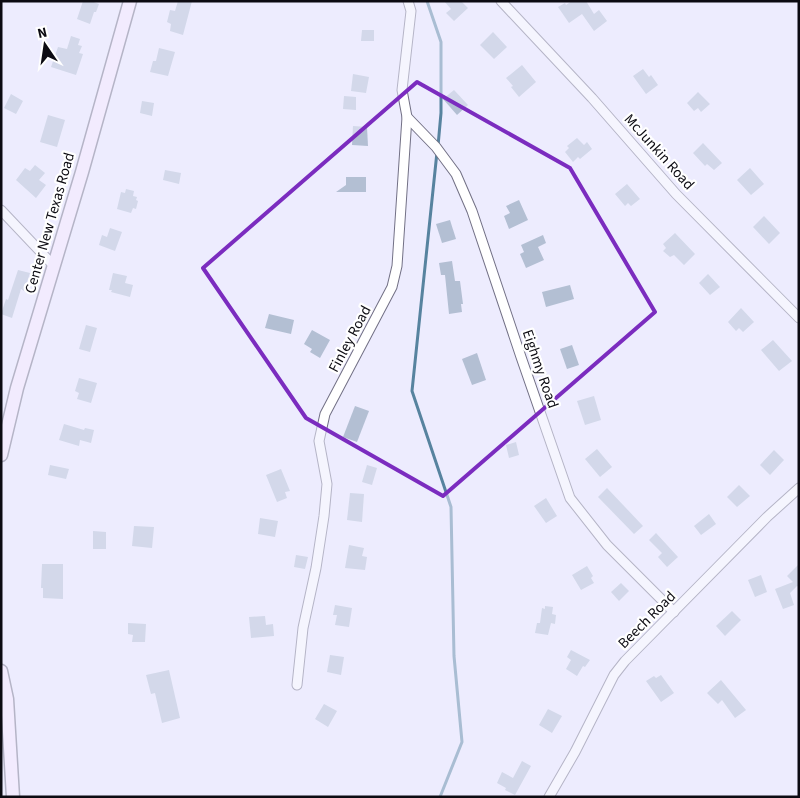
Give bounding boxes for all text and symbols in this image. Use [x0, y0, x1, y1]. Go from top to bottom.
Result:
north arrow [20, 20, 70, 70]
text: N [36, 23, 49, 44]
street label: McJunkin Road [619, 109, 699, 195]
street label: Center New Texas Road [20, 150, 80, 296]
street label: Finley Road [324, 302, 376, 376]
street label: Eighmy Road [517, 327, 563, 411]
street label: Beech Road [613, 586, 681, 654]

